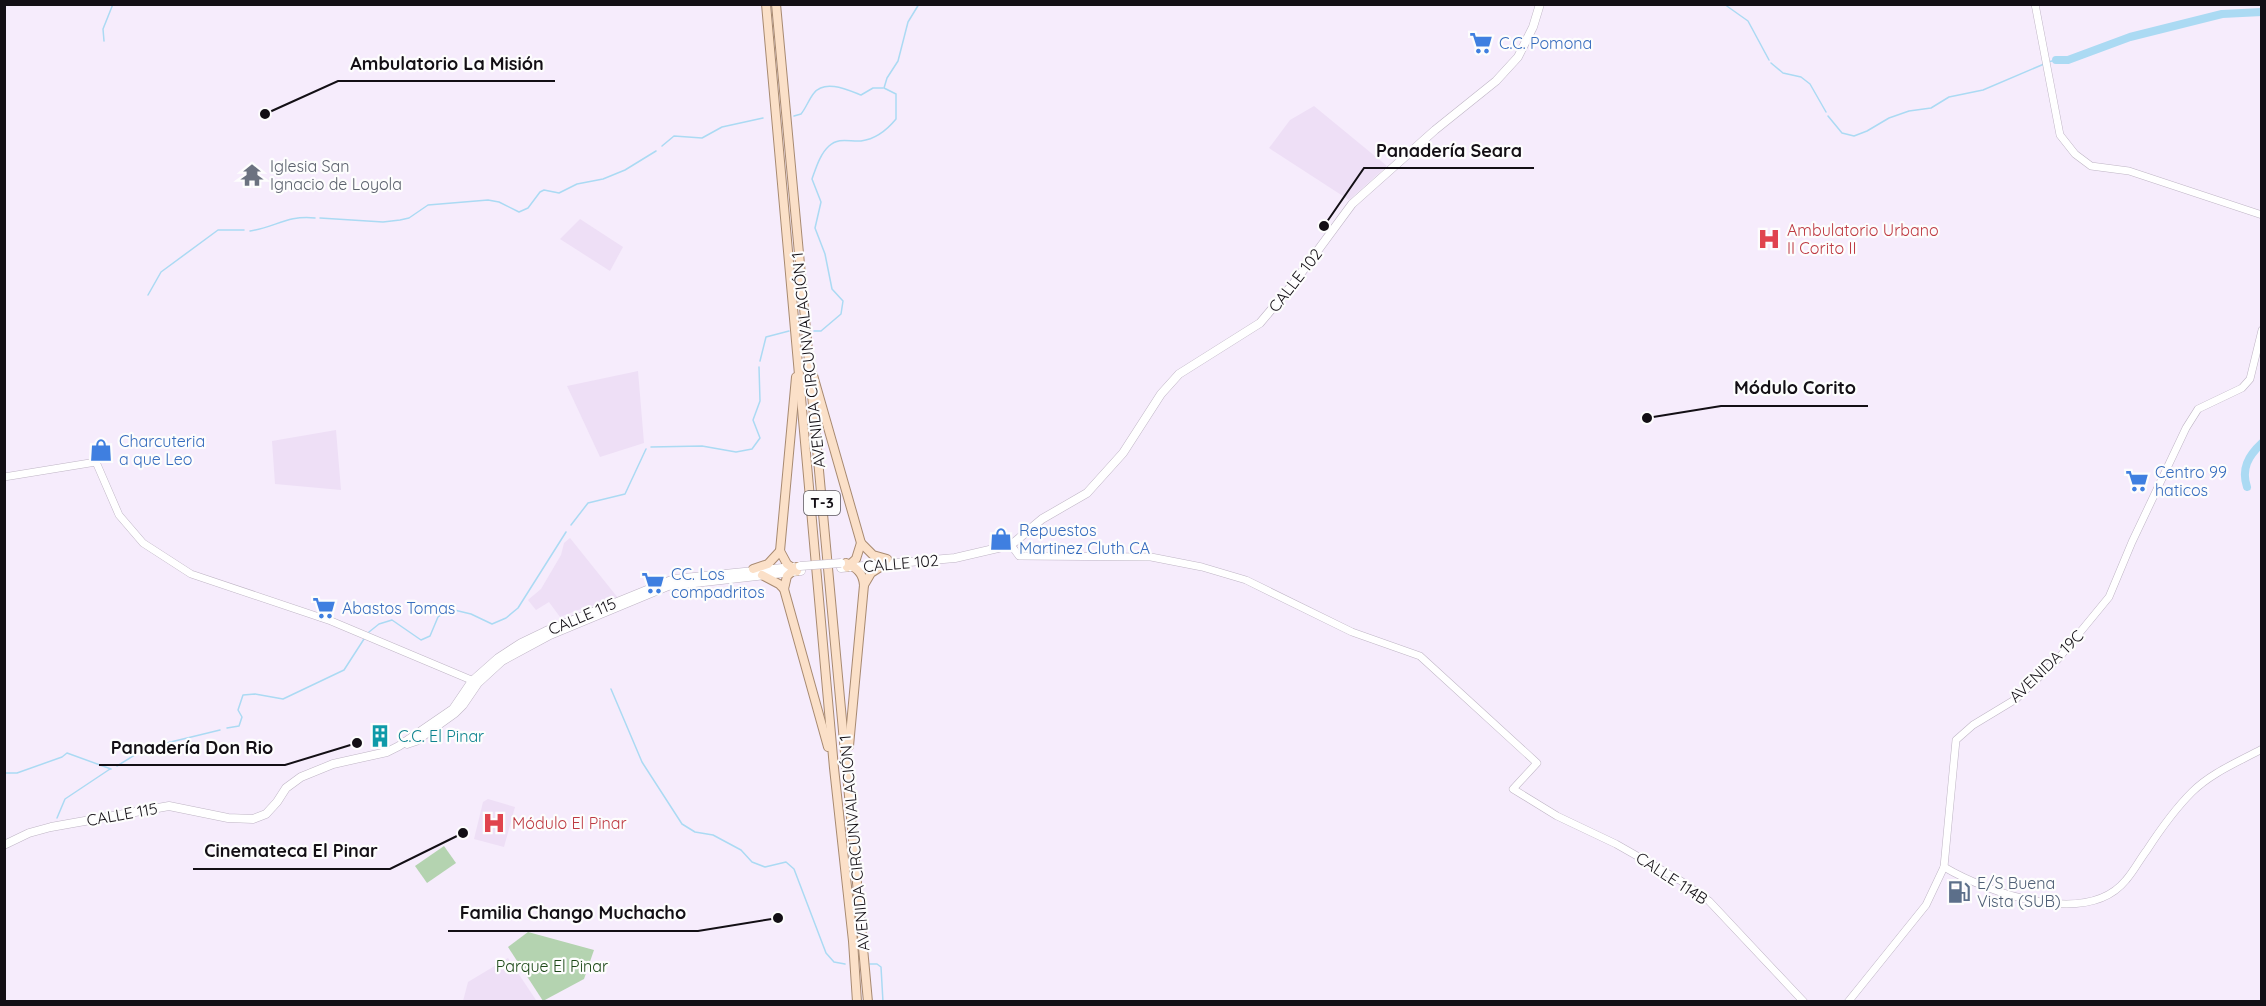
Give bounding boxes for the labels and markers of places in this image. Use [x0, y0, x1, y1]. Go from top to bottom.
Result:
supermarket icon: C.C. Pomona [1468, 30, 1494, 56]
place label: C.C. Pomona [1499, 33, 1592, 53]
callout: Ambulatorio La Misión [338, 45, 555, 81]
callout: Panadería Seara [1364, 132, 1534, 168]
place label: Iglesia San Ignacio de Loyola [270, 156, 402, 194]
temple icon: Iglesia San Ignacio de Loyola [239, 162, 265, 188]
place label: Ambulatorio Urbano II Corito II [1787, 220, 1939, 258]
hospital icon: Ambulatorio Urbano II Corito II [1756, 226, 1782, 252]
callout: Módulo Corito [1721, 370, 1868, 406]
place label: Charcuteria a que Leo [119, 431, 205, 469]
shop icon: Charcuteria a que Leo [88, 437, 114, 463]
place label: Centro 99 haticos [2155, 462, 2227, 500]
supermarket icon: Centro 99 haticos [2124, 468, 2150, 494]
place label: Repuestos Martinez Cluth CA [1019, 520, 1150, 558]
shop icon: Repuestos Martinez Cluth CA [988, 526, 1014, 552]
place label: CC. Los compadritos [671, 564, 765, 602]
supermarket icon: CC. Los compadritos [640, 570, 666, 596]
supermarket icon: Abastos Tomas [311, 595, 337, 621]
place label: Abastos Tomas [342, 598, 455, 618]
building icon: C.C. El Pinar [367, 723, 393, 749]
place label: C.C. El Pinar [398, 726, 484, 746]
callout: Panadería Don Rio [99, 729, 285, 765]
hospital icon: Módulo El Pinar [481, 810, 507, 836]
place label: Módulo El Pinar [512, 813, 627, 833]
callout: Cinemateca El Pinar [193, 833, 390, 869]
place label: E/S Buena Vista (SUB) [1977, 873, 2061, 911]
fuel station icon: E/S Buena Vista (SUB) [1946, 879, 1972, 905]
callout: Familia Chango Muchacho [448, 895, 698, 931]

